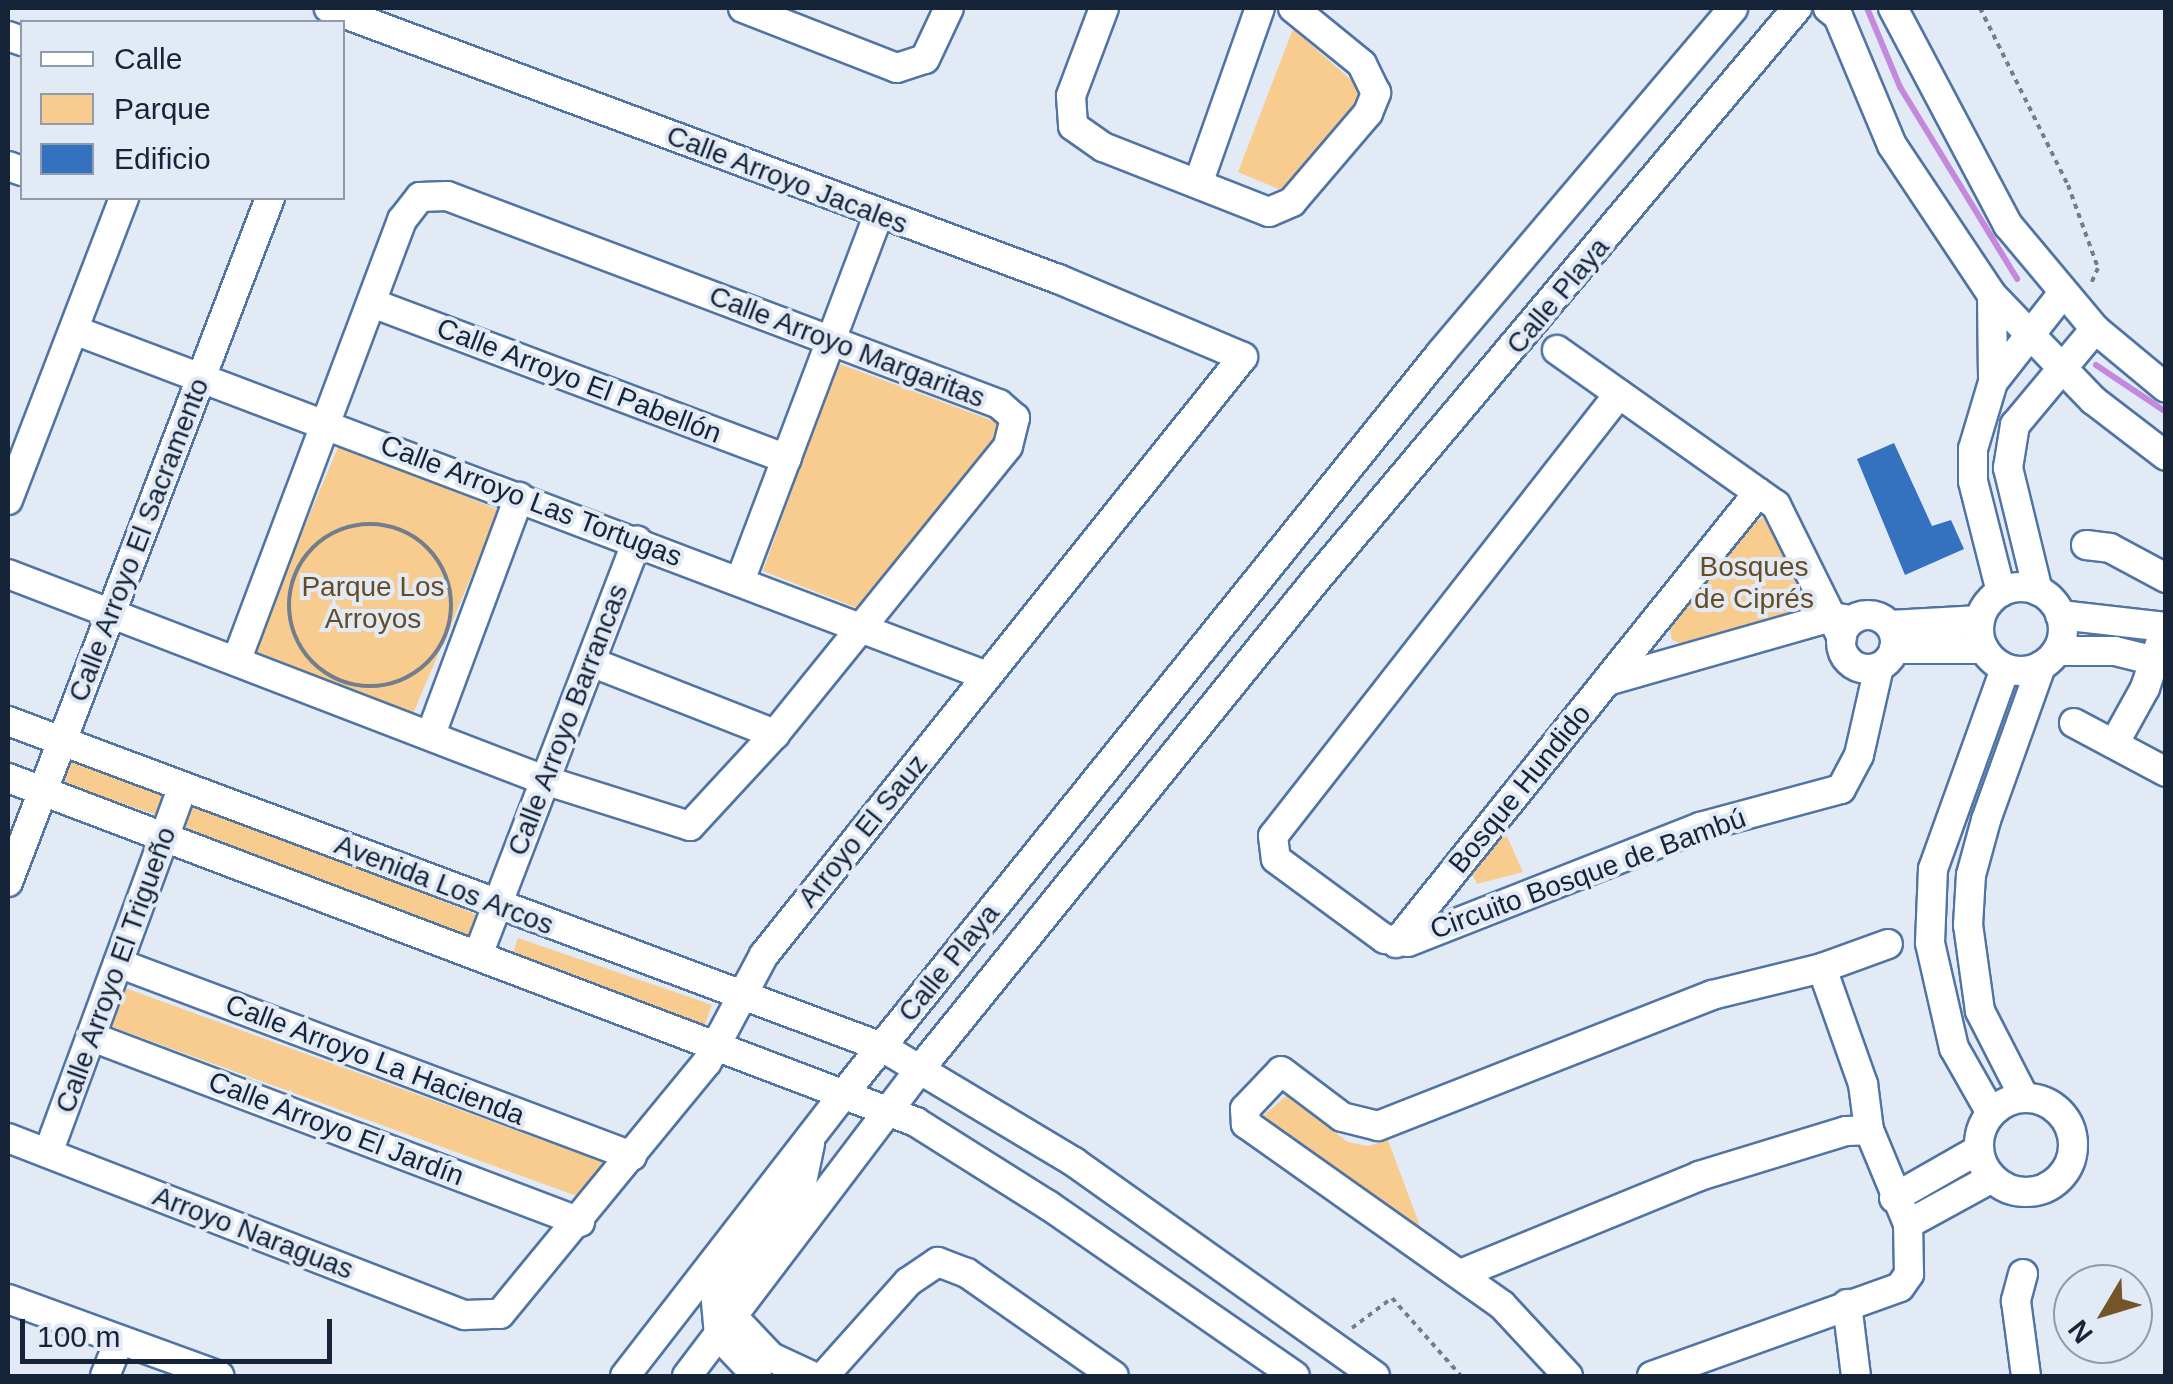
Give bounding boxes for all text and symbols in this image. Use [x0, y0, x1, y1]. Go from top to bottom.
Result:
legend [20, 20, 345, 200]
text: Calle [114, 42, 182, 75]
text: Parque [114, 92, 211, 125]
street label: Calle Arroyo Jacales [661, 118, 913, 242]
text: Edificio [114, 142, 211, 175]
street label: Calle Playa [1500, 231, 1616, 361]
street label: Calle Arroyo Margaritas [704, 279, 990, 415]
street label: Calle Arroyo El Pabellón [431, 311, 727, 451]
street label: Calle Arroyo El Sacramento [61, 373, 217, 707]
street label: Calle Arroyo Las Tortugas [375, 428, 687, 574]
park label: Bosques de Ciprés [1694, 550, 1814, 616]
park label: Parque Los Arroyos [301, 570, 445, 636]
street label: Calle Arroyo Barrancas [500, 579, 636, 861]
street label: Bosque Hundido [1442, 698, 1598, 880]
street label: Arroyo El Sauz [791, 748, 935, 914]
street label: Circuito Bosque de Bambú [1426, 801, 1750, 947]
street label: Calle Arroyo El Trigueño [48, 821, 184, 1119]
street label: Avenida Los Arcos [329, 828, 559, 942]
street label: Calle Playa [891, 897, 1007, 1029]
street label: Calle Arroyo La Hacienda [220, 987, 530, 1133]
street label: Calle Arroyo El Jardín [203, 1065, 469, 1193]
street label: Arroyo Naraguas [148, 1179, 358, 1287]
north arrow [2053, 1264, 2153, 1364]
scale bar [25, 1299, 338, 1361]
text: N [2062, 1314, 2099, 1349]
text: 100 m [37, 1320, 120, 1353]

